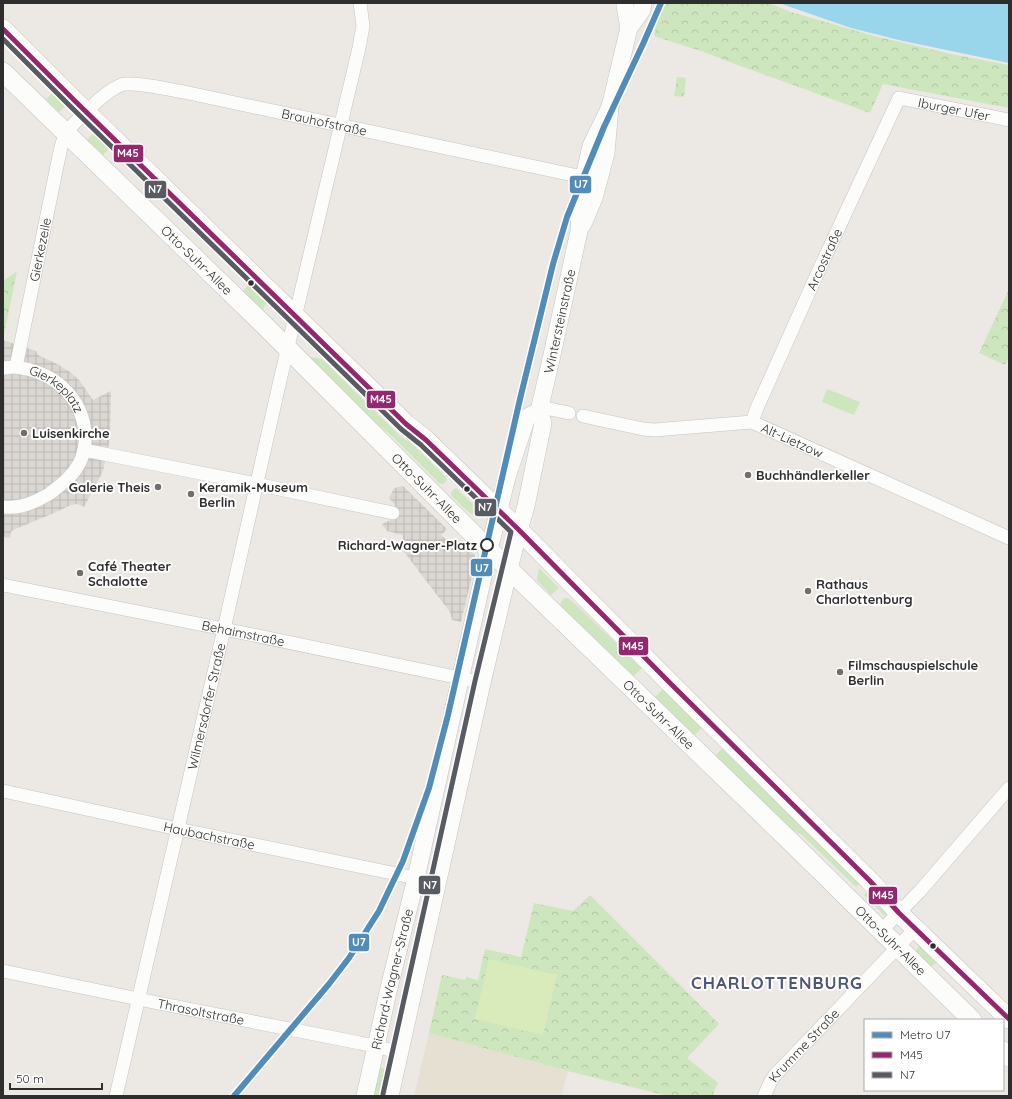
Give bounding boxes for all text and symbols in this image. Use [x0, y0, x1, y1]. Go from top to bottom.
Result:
street label: Iburger Ufer [917, 94, 991, 124]
street label: Brauhofstraße [280, 105, 368, 139]
line badge: M45 [113, 144, 144, 163]
text: M45 [117, 146, 139, 160]
line badge: U7 [569, 175, 592, 194]
text: U7 [574, 177, 588, 191]
line badge: N7 [144, 180, 167, 199]
text: N7 [148, 182, 162, 196]
street label: Gierkezeile [26, 216, 54, 283]
street label: Otto-Suhr-Allee [158, 222, 236, 298]
street label: Arcostraße [803, 226, 845, 293]
street label: Wintersteinstraße [540, 268, 578, 375]
unlabelled marker [246, 278, 256, 288]
street label: Gierkeplatz [27, 362, 87, 415]
line badge: M45 [366, 390, 396, 409]
text: M45 [370, 392, 392, 406]
street label: Alt-Lietzow [759, 419, 826, 461]
place label: Luisenkirche [32, 425, 110, 441]
marker: Luisenkirche [19, 428, 29, 438]
street label: Otto-Suhr-Allee [388, 449, 465, 526]
place label: Buchhändlerkeller [756, 467, 870, 483]
marker: Buchhändlerkeller [743, 470, 753, 480]
place label: Galerie Theis [69, 479, 150, 495]
place label: Keramik-Museum Berlin [199, 479, 308, 510]
marker: Galerie Theis [153, 482, 163, 492]
unlabelled marker [462, 484, 472, 494]
marker: Keramik-Museum Berlin [186, 489, 196, 499]
line badge: N7 [474, 498, 497, 517]
text: N7 [478, 500, 492, 514]
place label: Richard-Wagner-Platz [338, 537, 477, 553]
marker: Richard-Wagner-Platz [480, 538, 494, 552]
place label: Café Theater Schalotte [88, 558, 171, 589]
line badge: U7 [470, 558, 493, 577]
text: U7 [475, 561, 489, 575]
marker: Café Theater Schalotte [75, 568, 85, 578]
place label: Rathaus Charlottenburg [816, 576, 913, 607]
marker: Rathaus Charlottenburg [803, 586, 813, 596]
street label: Behaimstraße [200, 617, 286, 649]
line badge: M45 [618, 636, 649, 656]
text: M45 [622, 639, 644, 653]
street label: Wilmersdorfer Straße [184, 641, 228, 771]
place label: Filmschauspielschule Berlin [848, 657, 979, 688]
marker: Filmschauspielschule Berlin [835, 667, 845, 677]
street label: Otto-Suhr-Allee [620, 676, 698, 752]
street label: Haubachstraße [162, 818, 256, 853]
line badge: N7 [418, 875, 441, 895]
text: N7 [423, 878, 437, 892]
line badge: M45 [868, 886, 898, 905]
text: M45 [872, 888, 894, 902]
street label: Otto-Suhr-Allee [852, 902, 930, 979]
street label: Richard-Wagner-Straße [368, 907, 416, 1051]
line badge: U7 [348, 933, 370, 952]
text: U7 [352, 935, 366, 949]
unlabelled marker [928, 941, 938, 951]
district label: CHARLOTTENBURG [691, 972, 863, 993]
street label: Thrasoltstraße [156, 995, 246, 1028]
street label: Krumme Straße [765, 1005, 842, 1085]
legend [864, 1019, 1004, 1091]
text: Metro U7 [900, 1027, 950, 1042]
text: M45 [900, 1047, 923, 1062]
scale bar [10, 1065, 102, 1091]
text: N7 [900, 1067, 915, 1082]
text: 50 m [16, 1071, 44, 1086]

